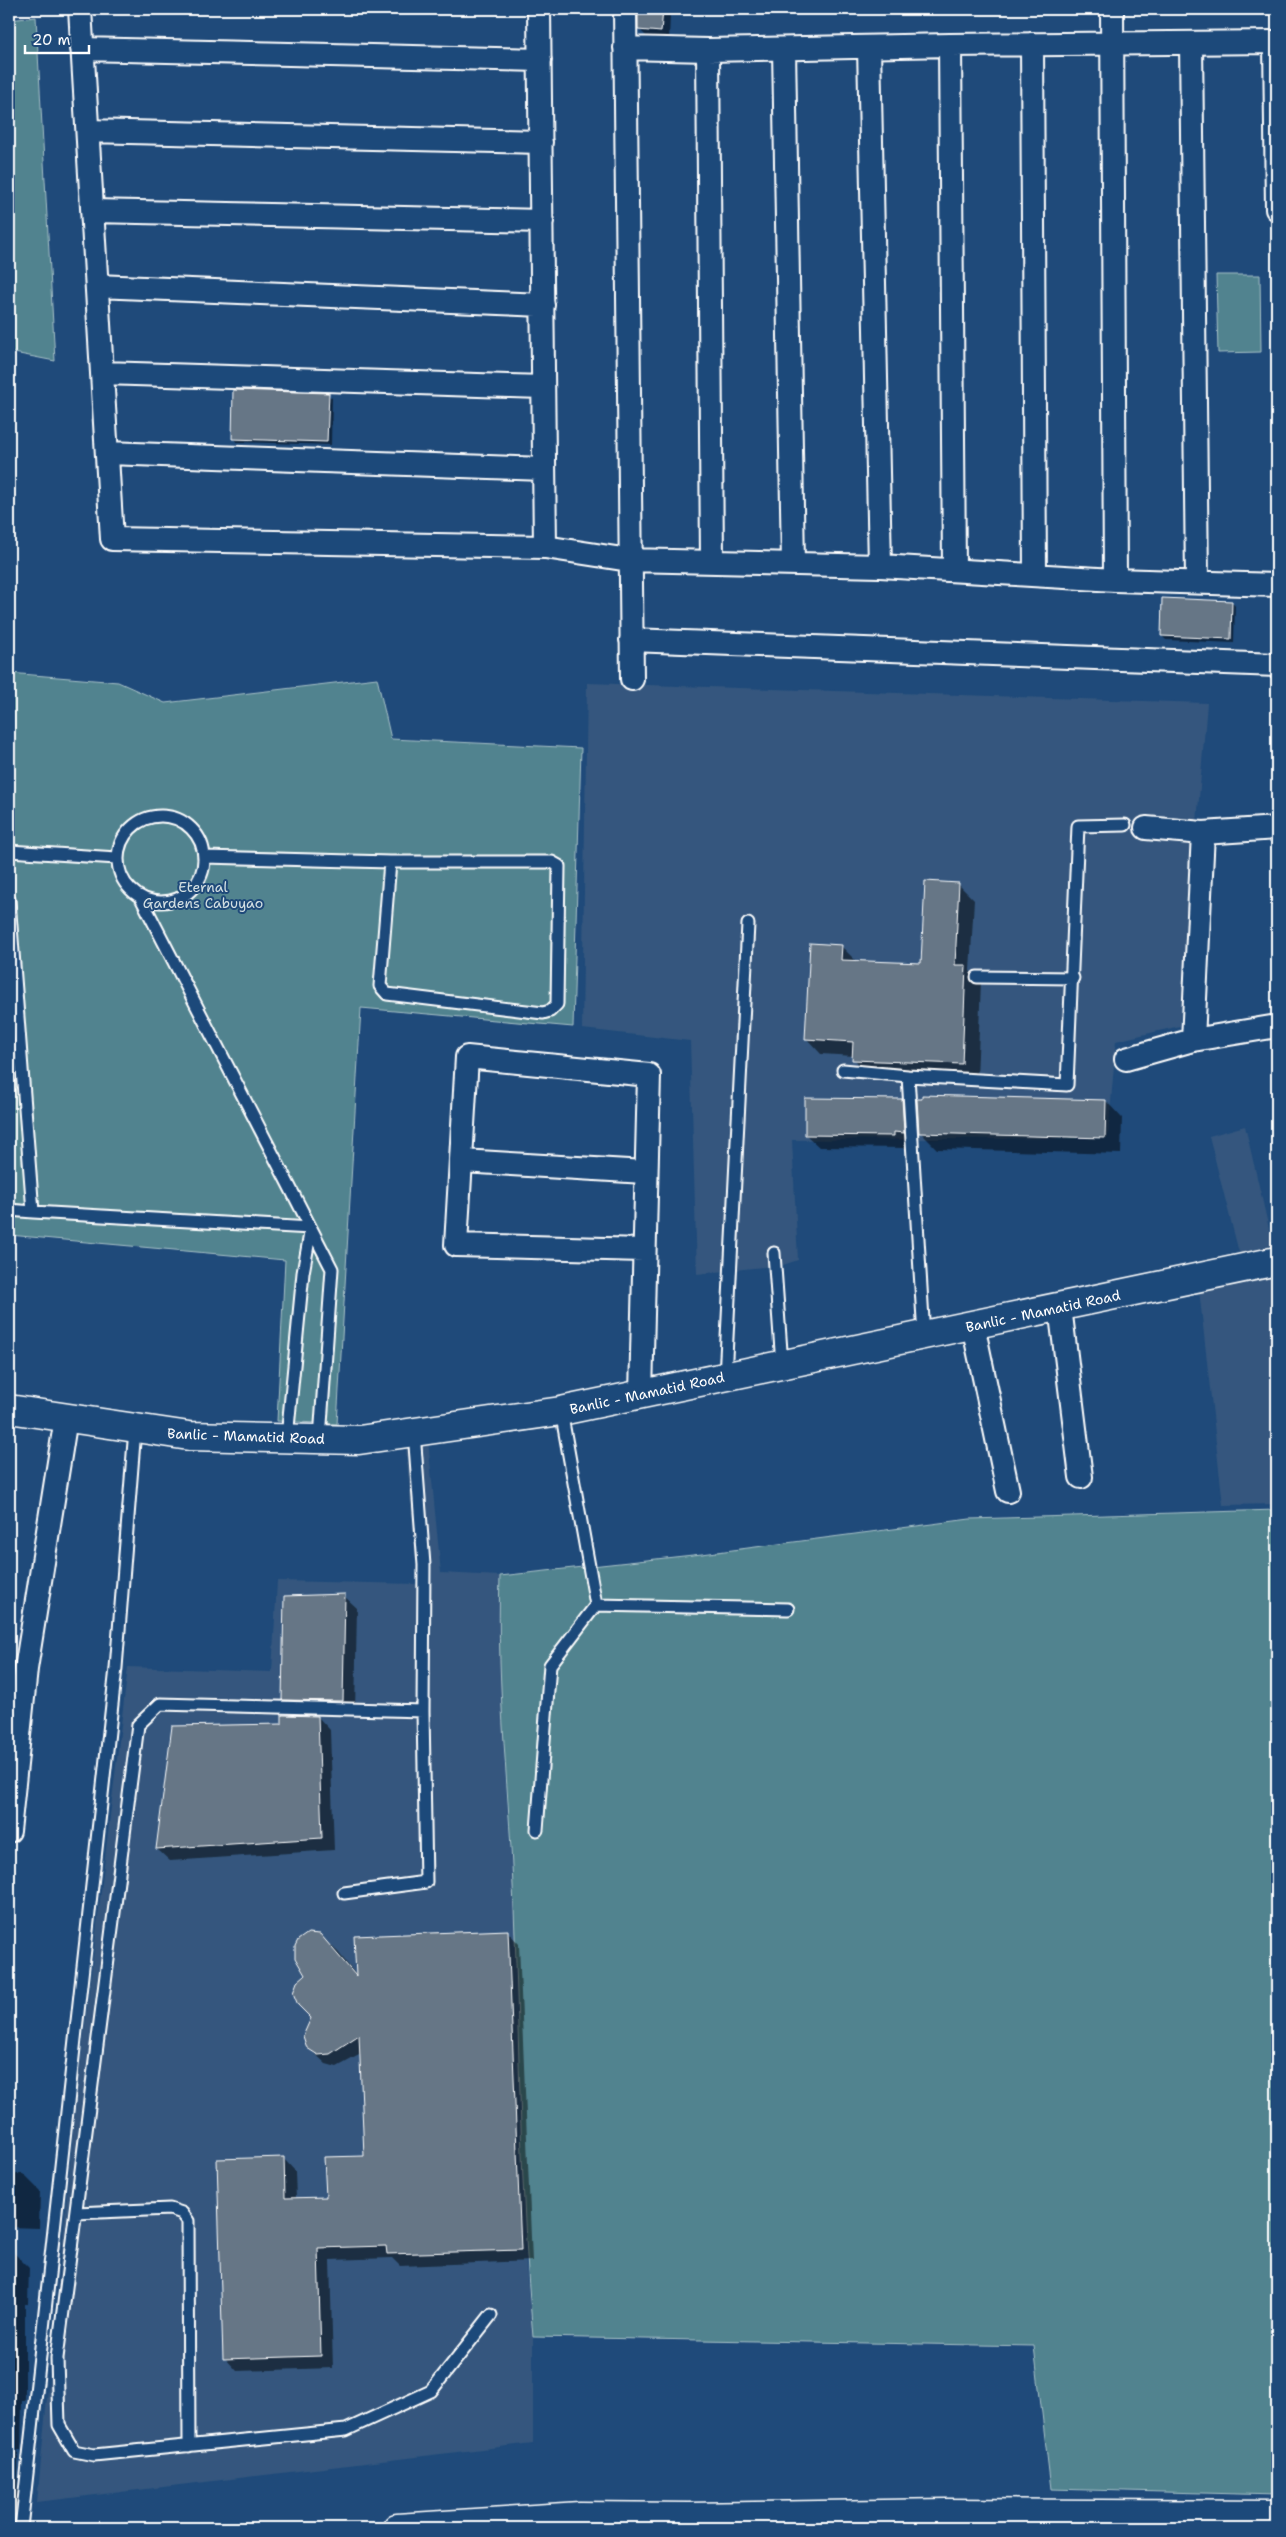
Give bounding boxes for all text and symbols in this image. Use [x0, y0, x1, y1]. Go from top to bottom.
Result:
scale bar [25, 22, 89, 54]
text: 20 m [32, 30, 71, 50]
park label: Eternal Gardens Cabuyao [143, 878, 263, 912]
street label: Banlic - Mamatid Road [964, 1286, 1122, 1336]
street label: Banlic - Mamatid Road [568, 1368, 726, 1418]
street label: Banlic - Mamatid Road [167, 1424, 325, 1448]

